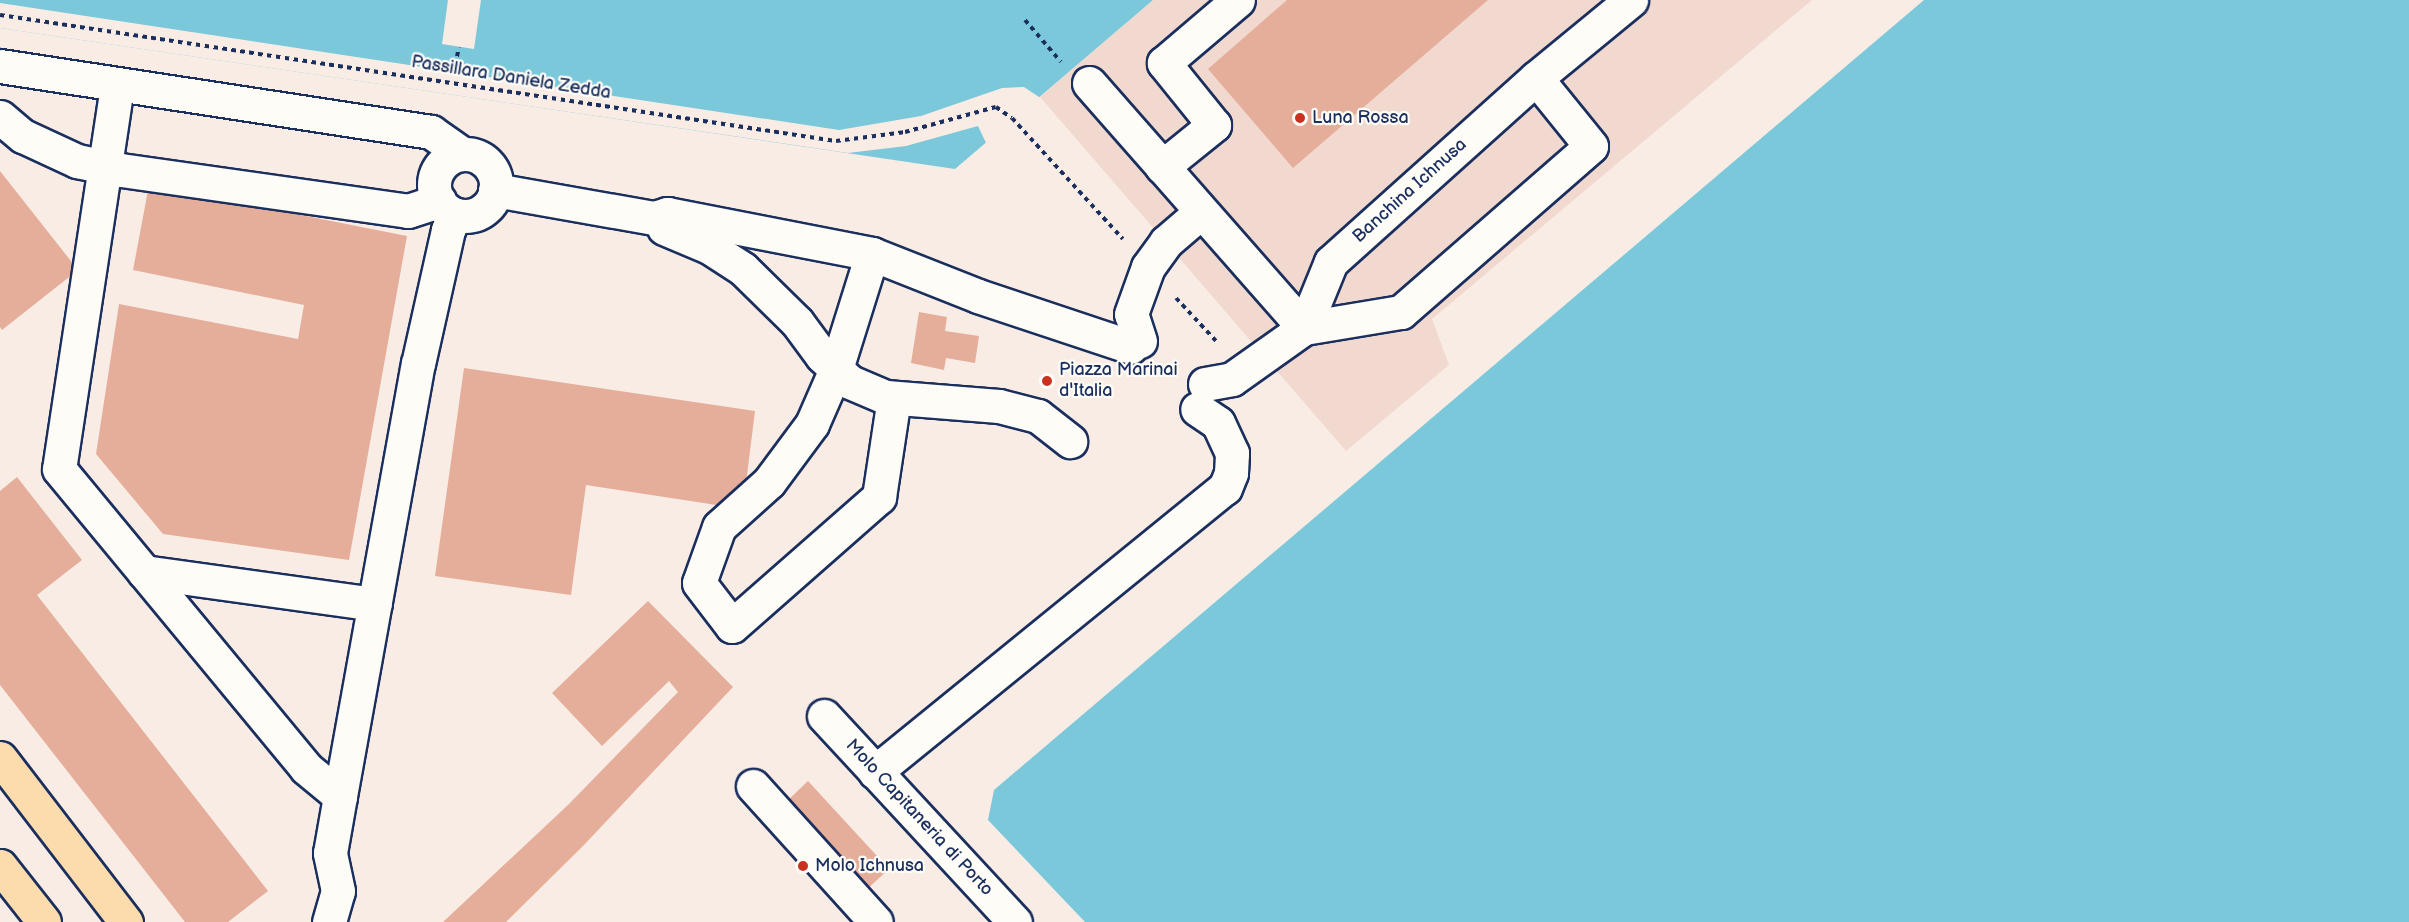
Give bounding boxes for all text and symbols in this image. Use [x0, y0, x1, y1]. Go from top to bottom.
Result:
street label: Passillara Daniela Zedda [410, 52, 612, 104]
place label: Luna Rossa [1312, 107, 1409, 129]
marker: Luna Rossa [1293, 111, 1307, 125]
street label: Banchina Ichnusa [1349, 134, 1471, 248]
place label: Piazza Marinai d'Italia [1059, 360, 1178, 403]
marker: Piazza Marinai d'Italia [1040, 374, 1054, 388]
street label: Molo Capitaneria di Porto [841, 735, 997, 901]
place label: Molo Ichnusa [815, 855, 924, 877]
marker: Molo Ichnusa [796, 859, 810, 873]

